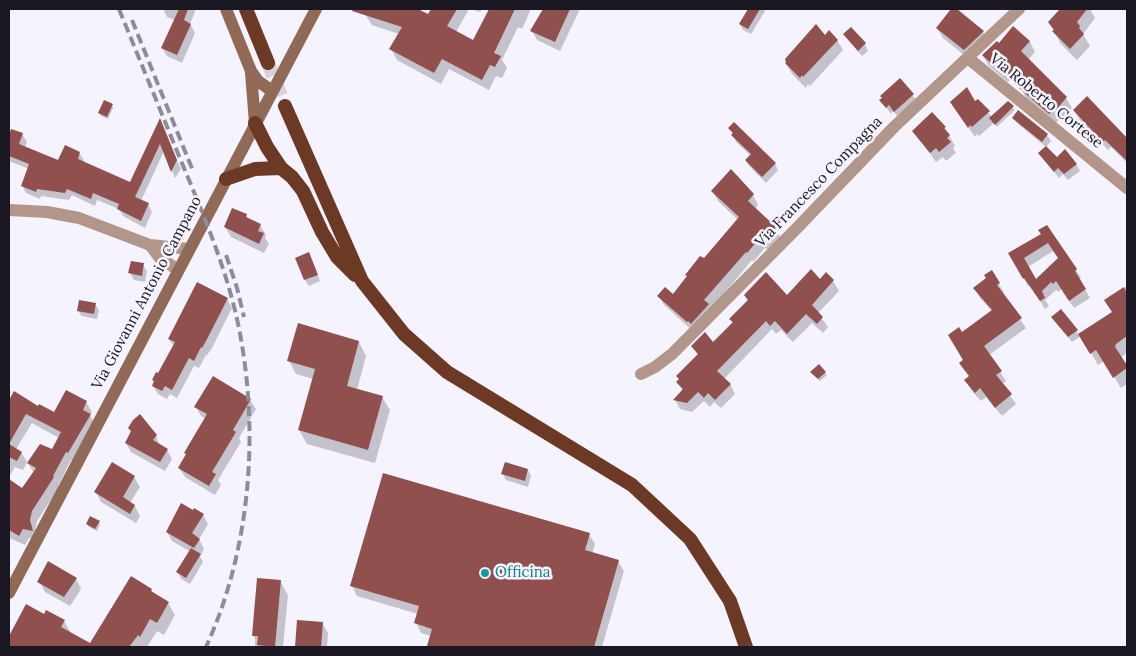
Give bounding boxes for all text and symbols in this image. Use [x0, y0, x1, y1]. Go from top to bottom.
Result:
street label: Via Roberto Cortese [986, 50, 1106, 152]
street label: Via Francesco Compagna [752, 113, 886, 251]
street label: Via Giovanni Antonio Campano [88, 193, 206, 393]
place label: Officina [495, 564, 551, 582]
marker: Officina [479, 567, 491, 579]

